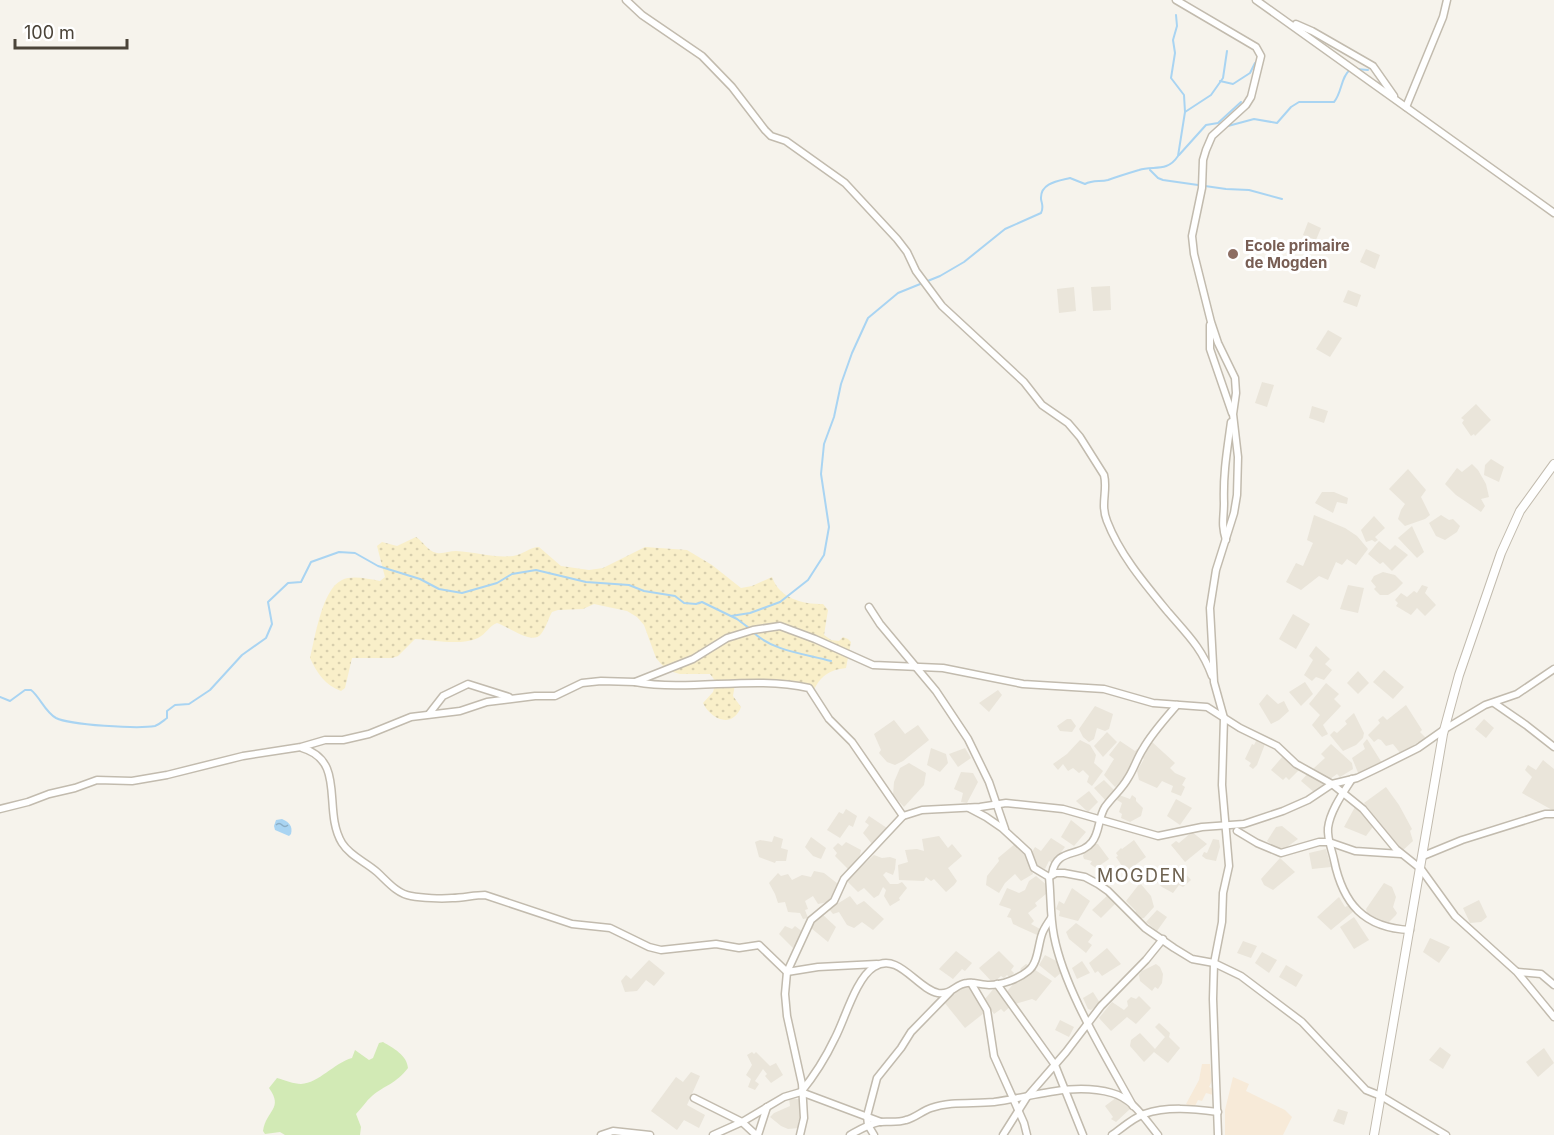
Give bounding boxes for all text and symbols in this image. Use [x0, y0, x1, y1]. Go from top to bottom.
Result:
scale bar [15, 12, 128, 50]
text: 100 m [24, 22, 75, 43]
place label: Ecole primaire de Mogden [1245, 236, 1350, 272]
marker: Ecole primaire de Mogden [1226, 247, 1240, 261]
district label: MOGDEN [1097, 865, 1187, 886]

